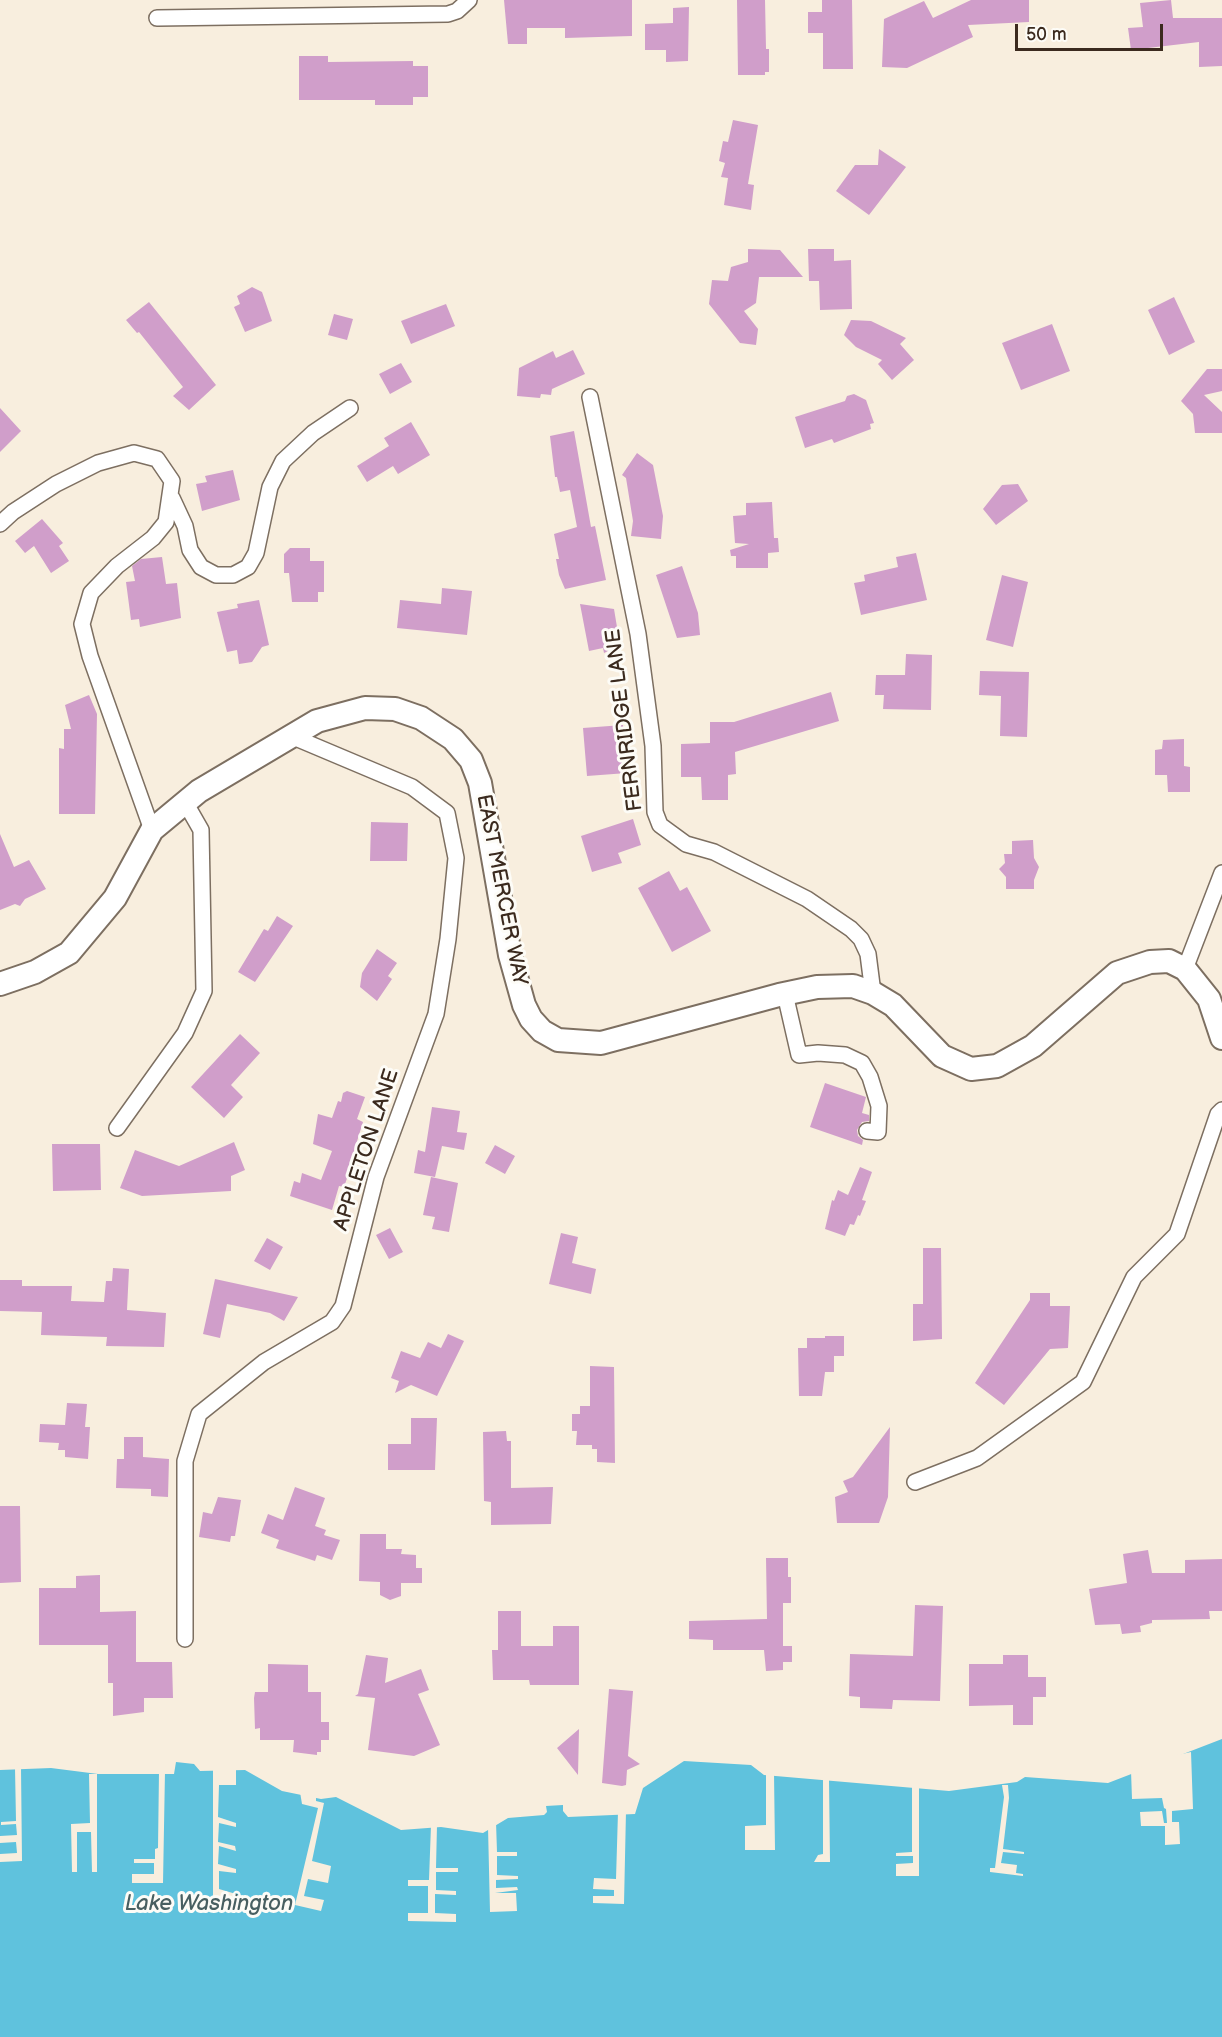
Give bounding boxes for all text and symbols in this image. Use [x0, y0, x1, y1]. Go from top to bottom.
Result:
scale bar [1018, 12, 1166, 50]
text: 50 m [1026, 24, 1067, 45]
street label: FERNRIDGE LANE [601, 627, 649, 813]
street label: EAST MERCER WAY [470, 792, 532, 988]
street label: APPLETON LANE [329, 1066, 405, 1234]
water label: Lake Washington [125, 1891, 293, 1917]

